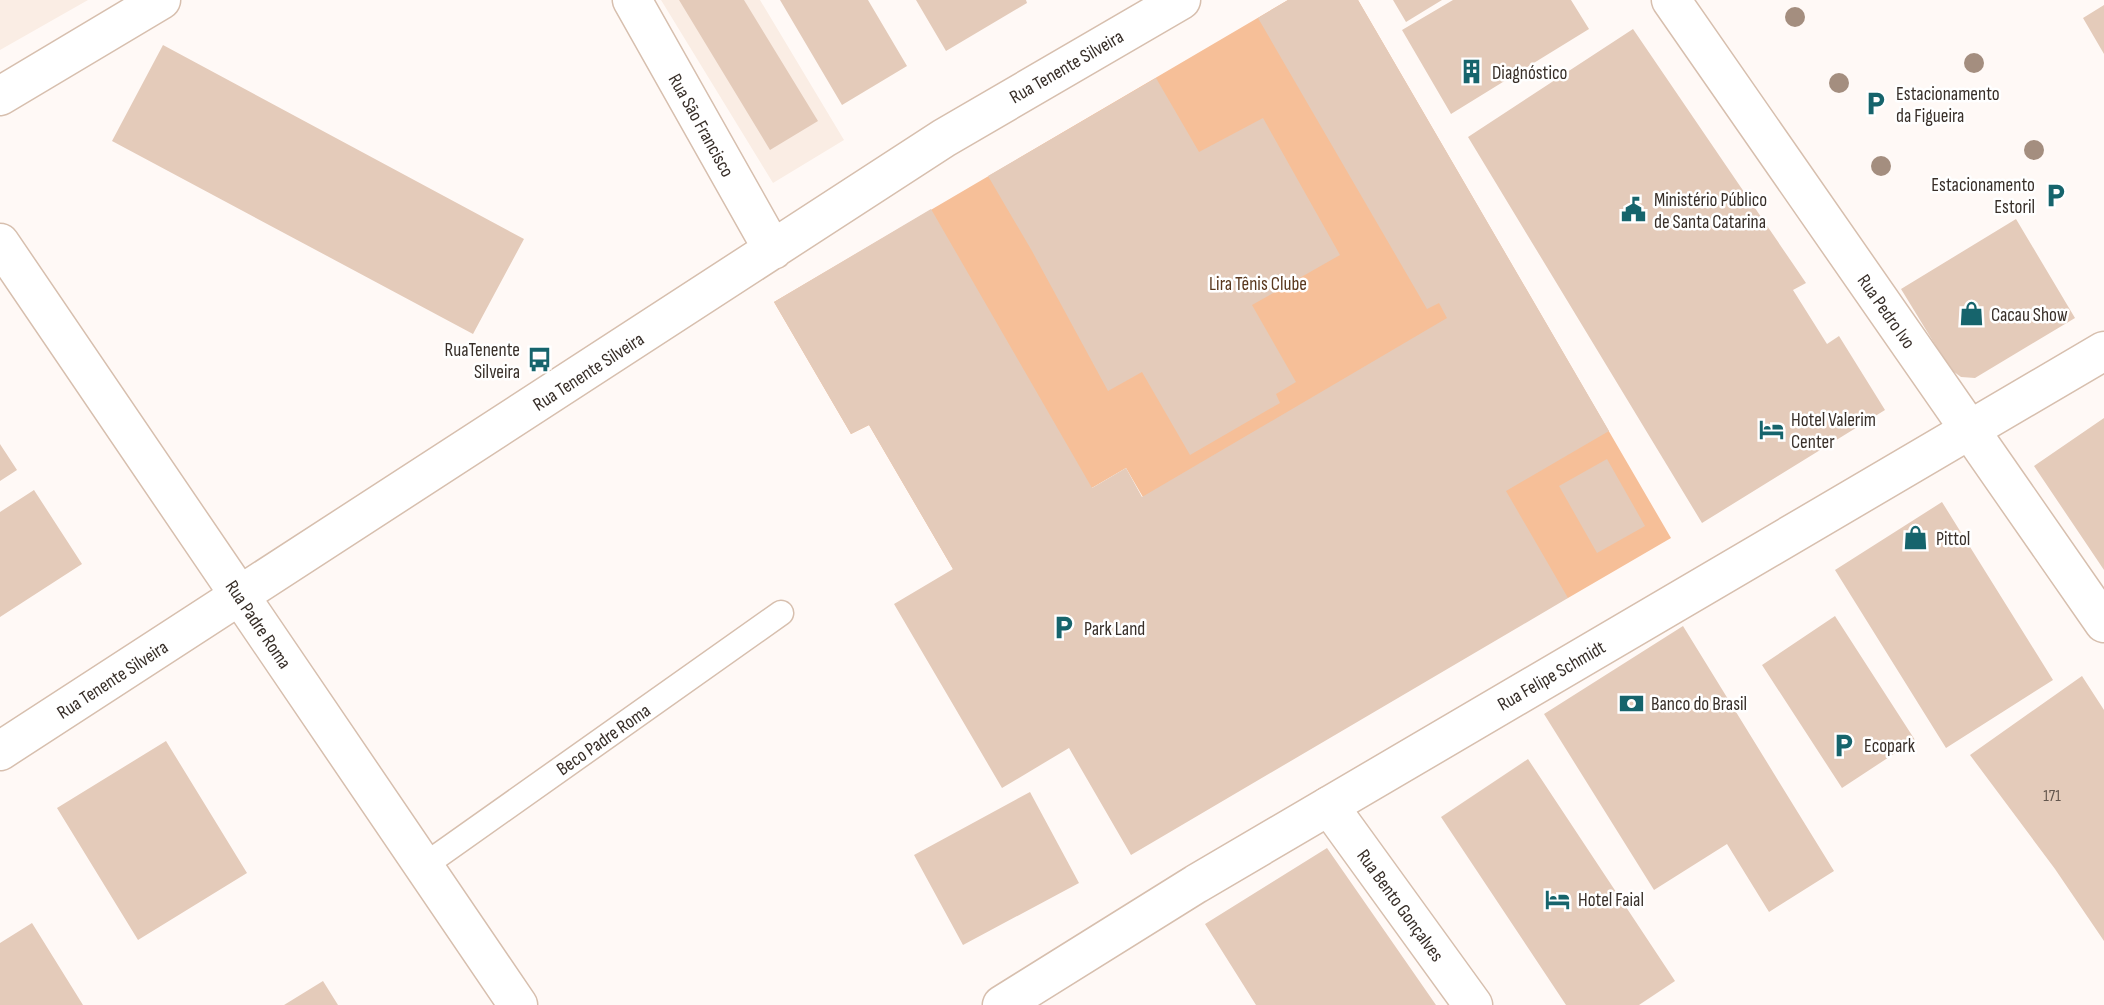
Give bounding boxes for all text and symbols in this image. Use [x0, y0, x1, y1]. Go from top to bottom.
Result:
street label: Rua Tenente Silveira [1006, 25, 1128, 109]
building icon: Diagnóstico [1458, 58, 1486, 86]
place label: Diagnóstico [1492, 62, 1567, 85]
street label: Rua São Francisco [663, 70, 739, 181]
place label: Estacionamento da Figueira [1896, 83, 2000, 128]
parking icon: Estacionamento da Figueira [1862, 90, 1890, 118]
place label: Estacionamento Estoril [1931, 174, 2035, 219]
parking icon: Estacionamento Estoril [2041, 181, 2069, 209]
place label: Ministério Público de Santa Catarina [1654, 189, 1767, 234]
public building icon: Ministério Público de Santa Catarina [1620, 196, 1648, 224]
street label: Rua Pedro Ivo [1852, 270, 1920, 354]
park label: Lira Tênis Clube [1209, 273, 1307, 296]
shop icon: Cacau Show [1957, 300, 1985, 328]
place label: Cacau Show [1991, 304, 2068, 327]
street label: Rua Tenente Silveira [529, 328, 649, 417]
place label: RuaTenente Silveira [445, 339, 520, 384]
bus stop icon: RuaTenente Silveira [526, 346, 554, 374]
place label: Hotel Valerim Center [1791, 409, 1876, 454]
hotel icon: Hotel Valerim Center [1757, 416, 1785, 444]
shop icon: Pittol [1902, 524, 1930, 552]
place label: Pittol [1936, 528, 1970, 551]
street label: Rua Padre Roma [220, 576, 296, 673]
parking icon: Park Land [1050, 614, 1078, 642]
place label: Park Land [1084, 618, 1145, 641]
street label: Rua Tenente Silveira [53, 636, 173, 725]
street label: Rua Felipe Schmidt [1494, 636, 1610, 716]
bank icon: Banco do Brasil [1617, 689, 1645, 717]
place label: Banco do Brasil [1651, 693, 1747, 716]
street label: Beco Padre Roma [552, 699, 655, 781]
parking icon: Ecopark [1830, 731, 1858, 759]
place label: Ecopark [1864, 735, 1916, 758]
house number: 171 [2043, 787, 2061, 806]
street label: Rua Bento Gonçalves [1351, 845, 1448, 967]
hotel icon: Hotel Faial [1544, 885, 1572, 913]
place label: Hotel Faial [1578, 889, 1644, 912]

